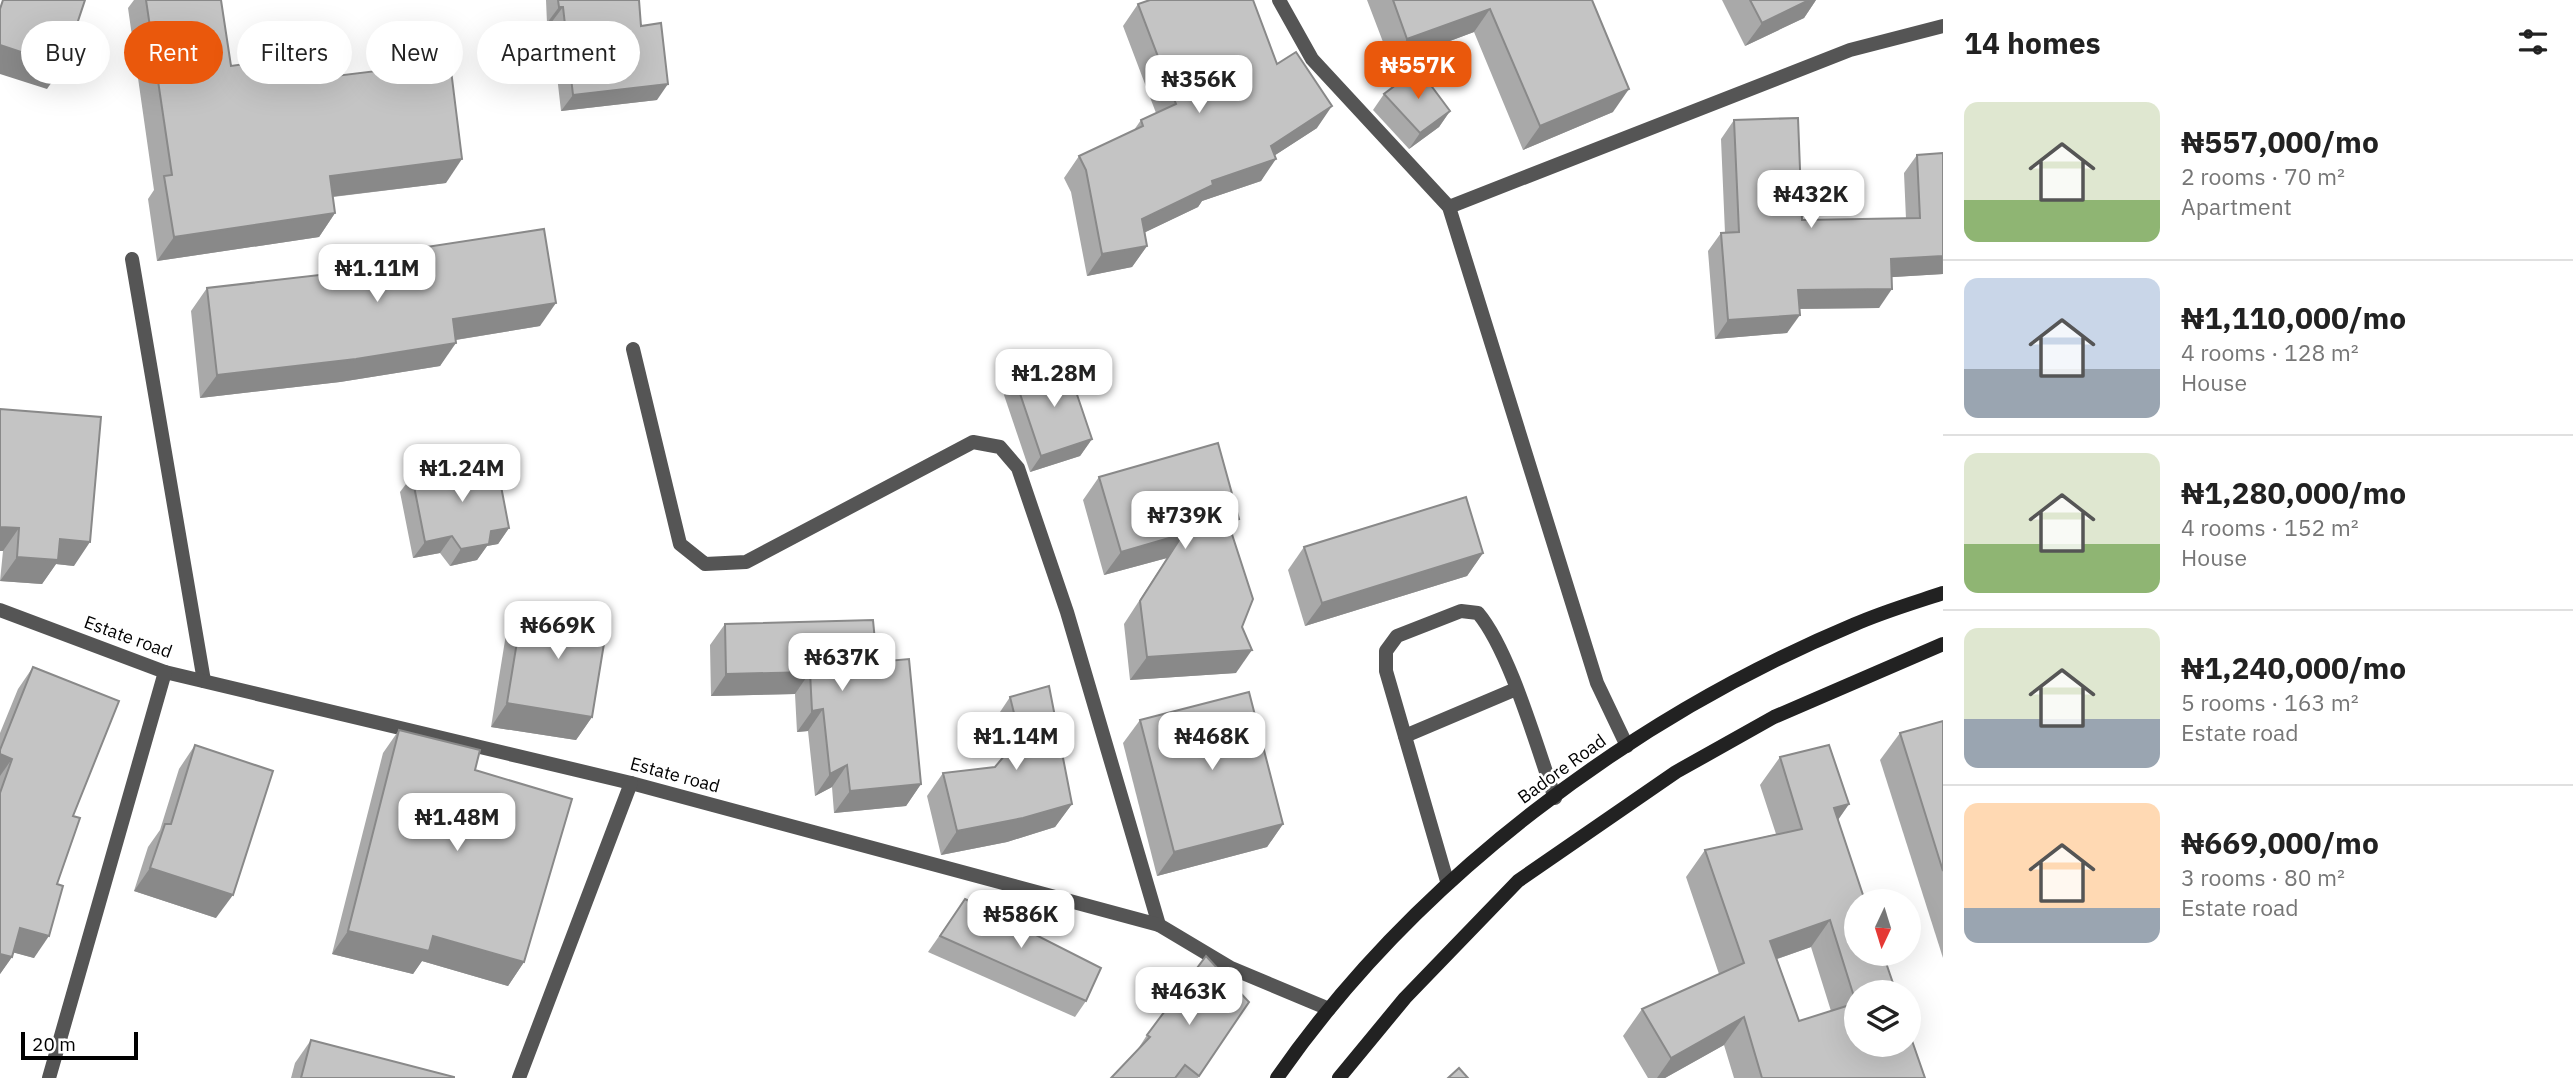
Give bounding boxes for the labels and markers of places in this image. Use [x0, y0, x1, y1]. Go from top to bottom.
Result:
pin: ₦557K [1369, 42, 1467, 101]
pin: ₦356K [1150, 55, 1248, 115]
pin: ₦432K [1762, 170, 1860, 230]
pin: ₦1.11M [320, 244, 434, 304]
pin: ₦1.28M [997, 350, 1111, 409]
pin: ₦1.24M [405, 444, 519, 504]
pin: ₦739K [1136, 491, 1234, 551]
pin: ₦669K [509, 602, 607, 661]
pin: ₦637K [793, 634, 891, 693]
pin: ₦1.14M [959, 712, 1073, 772]
pin: ₦468K [1163, 712, 1261, 772]
pin: ₦1.48M [400, 794, 514, 853]
pin: ₦586K [972, 890, 1070, 950]
pin: ₦463K [1140, 968, 1238, 1027]

